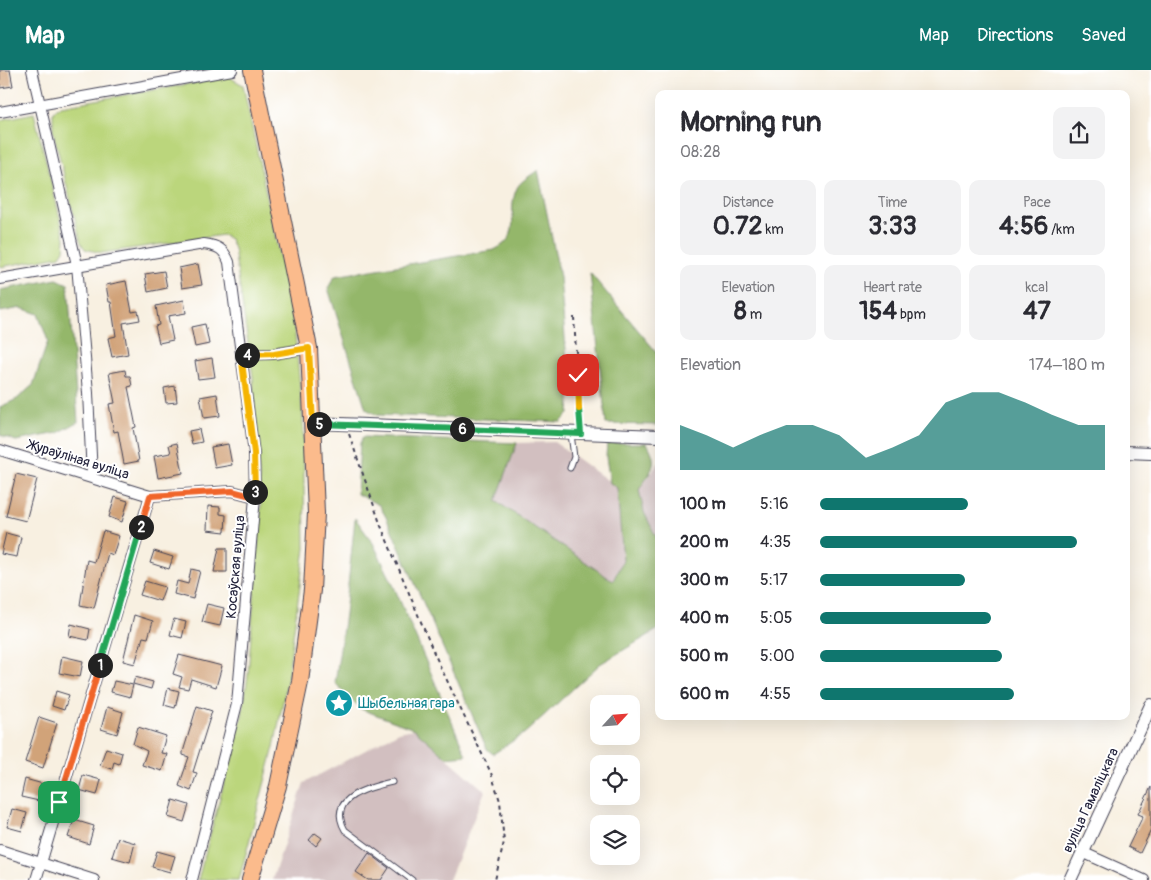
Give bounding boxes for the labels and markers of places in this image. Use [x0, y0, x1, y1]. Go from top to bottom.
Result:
pin: 4 [234, 342, 260, 368]
pin [557, 354, 599, 396]
pin: 5 [306, 412, 332, 436]
pin: 6 [450, 416, 474, 442]
pin: 3 [242, 480, 268, 504]
pin: 2 [128, 514, 154, 540]
pin: 1 [88, 652, 112, 678]
place icon: Шыбельная гара [324, 688, 354, 718]
place label: Шыбельная гара [358, 695, 455, 712]
pin [38, 781, 80, 823]

